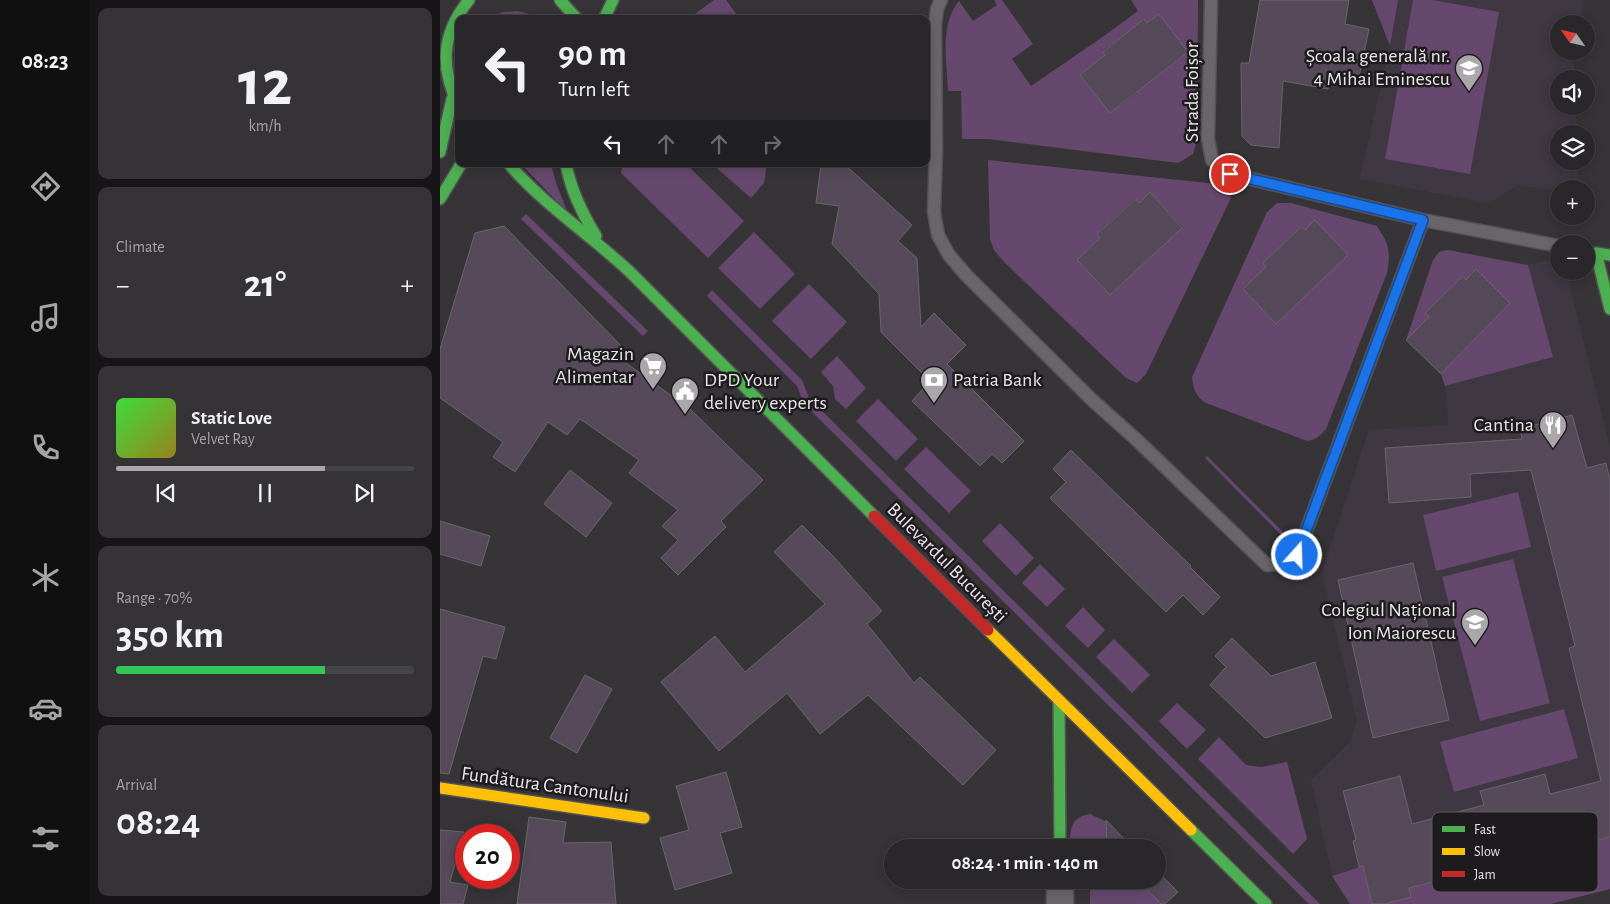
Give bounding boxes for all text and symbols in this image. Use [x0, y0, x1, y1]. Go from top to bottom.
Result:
north arrow [1550, 15, 1595, 60]
map controls [1550, 15, 1595, 280]
icon: left [475, 35, 540, 100]
text: 90 m [558, 37, 627, 72]
street label: Strada Foișor [1182, 41, 1203, 142]
place label: Școala generală nr. 4 Mihai Eminescu [1306, 46, 1450, 89]
text: 08:23 [21, 50, 69, 72]
text: 12 [238, 52, 292, 117]
school or university icon: Școala generală nr. 4 Mihai Eminescu [1454, 53, 1484, 92]
button: sound [1550, 70, 1595, 115]
text: Turn left [558, 78, 630, 100]
text: km/h [248, 118, 282, 134]
button: layers [1550, 125, 1595, 170]
icon: left [599, 130, 627, 158]
icon: ahead [652, 130, 680, 158]
icon: ahead [705, 130, 733, 158]
icon: right [758, 130, 786, 158]
pin [1209, 153, 1251, 195]
icon: arrive [1216, 160, 1244, 188]
icon: directions [28, 169, 63, 204]
button: + [1550, 180, 1595, 225]
button: − [1550, 235, 1595, 280]
text: Climate [116, 239, 165, 255]
text: 21° [244, 266, 286, 304]
text: − [116, 272, 129, 300]
text: + [401, 272, 414, 300]
icon: music [28, 300, 63, 335]
place label: Magazin Alimentar [555, 344, 635, 387]
supermarket icon: Magazin Alimentar [638, 351, 668, 390]
bank icon: Patria Bank [919, 365, 949, 404]
place label: DPD Your delivery experts [704, 370, 827, 413]
place label: Patria Bank [953, 370, 1042, 390]
public building icon: DPD Your delivery experts [670, 376, 700, 415]
text: Static Love [191, 409, 272, 428]
restaurant icon: Cantina [1538, 410, 1568, 449]
place label: Cantina [1473, 415, 1534, 435]
icon: phone [28, 430, 63, 465]
text: Velvet Ray [191, 431, 255, 447]
icon: previous [152, 479, 180, 507]
icon: pause [251, 479, 279, 507]
icon: next [350, 479, 378, 507]
street label: Bulevardul București [883, 499, 1011, 627]
position arrow [1270, 528, 1322, 580]
icon: climate [28, 560, 63, 595]
text: Range · 70% [116, 590, 192, 606]
place label: Colegiul Național Ion Maiorescu [1321, 600, 1456, 643]
school or university icon: Colegiul Național Ion Maiorescu [1460, 607, 1490, 646]
text: 350 km [116, 617, 224, 655]
icon: car [28, 691, 63, 726]
street label: Fundătura Cantonului [460, 763, 630, 807]
text: Arrival [116, 777, 157, 793]
text: 08:24 [116, 804, 200, 842]
legend [1432, 812, 1598, 892]
icon: filters [28, 821, 63, 856]
text: Fast [1474, 823, 1496, 837]
speed limit sign: 20 [455, 824, 520, 889]
text: Slow [1474, 845, 1501, 859]
text: 08:24 · 1 min · 140 m [952, 854, 1098, 873]
text: Jam [1474, 868, 1496, 882]

